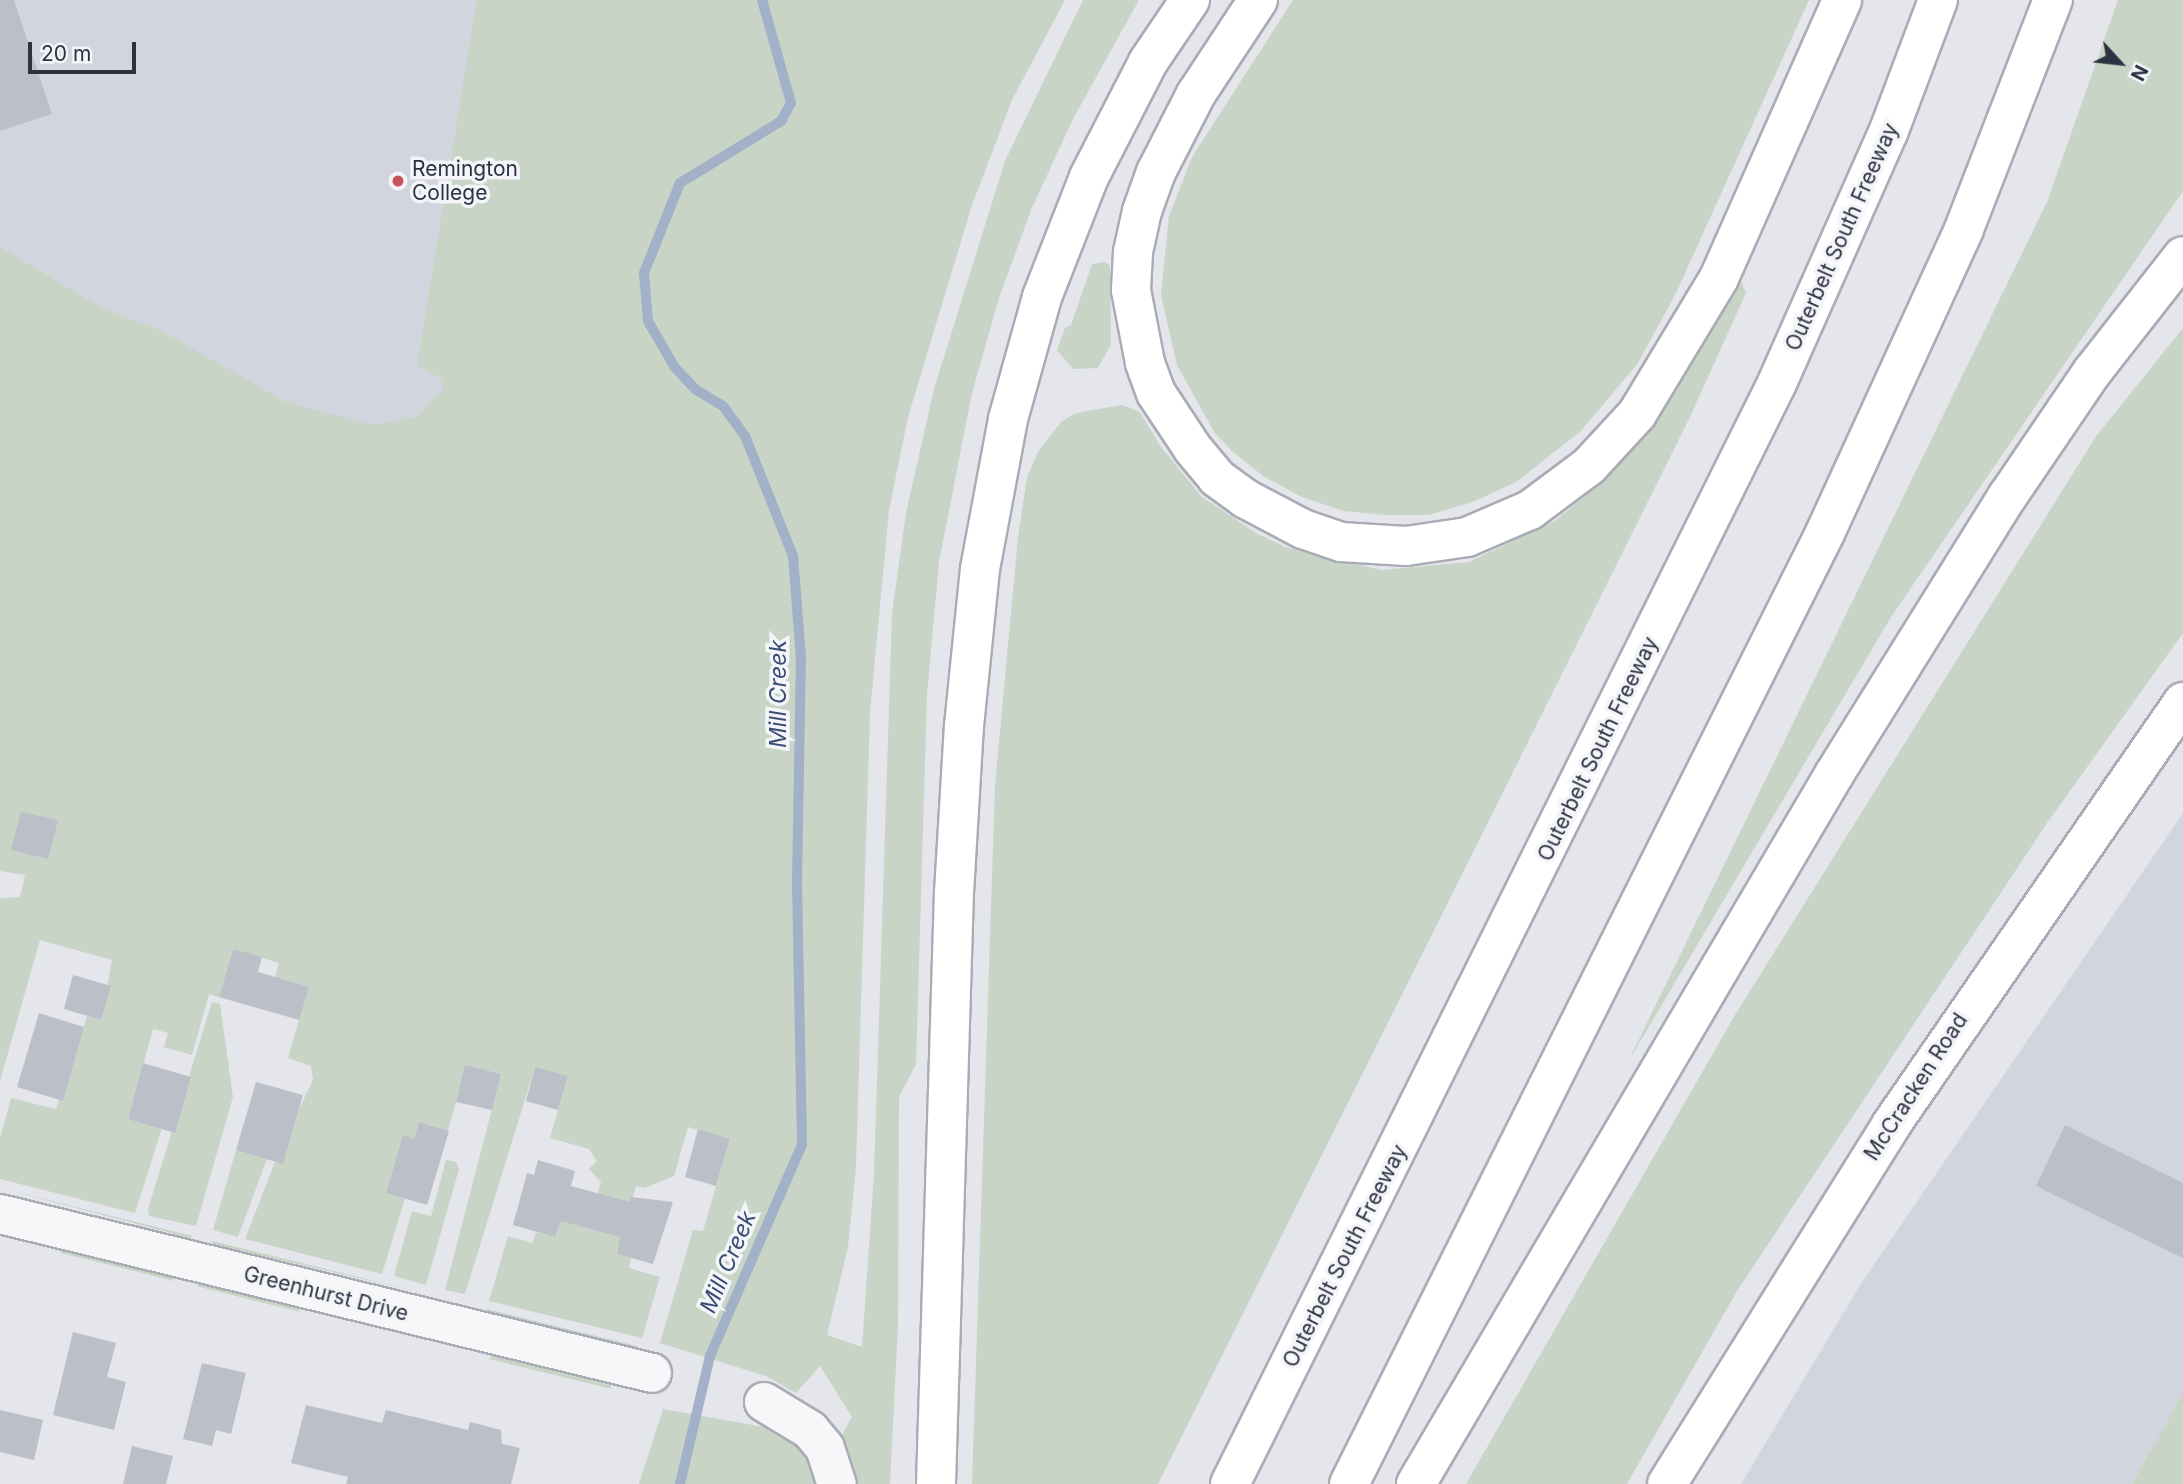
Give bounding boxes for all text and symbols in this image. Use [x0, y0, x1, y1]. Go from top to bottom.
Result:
scale bar [32, 28, 140, 72]
north arrow [2085, 28, 2155, 98]
text: 20 m [41, 41, 91, 66]
text: N [2126, 61, 2153, 84]
street label: Outerbelt South Freeway [1780, 119, 1904, 355]
place label: Remington College [412, 156, 518, 206]
marker: Remington College [390, 173, 406, 189]
street label: Outerbelt South Freeway [1533, 633, 1663, 865]
water label: Mill Creek [764, 640, 792, 748]
street label: McCracken Road [1859, 1009, 1973, 1165]
street label: Outerbelt South Freeway [1278, 1140, 1412, 1372]
water label: Mill Creek [694, 1207, 762, 1317]
street label: Greenhurst Drive [241, 1261, 411, 1327]

